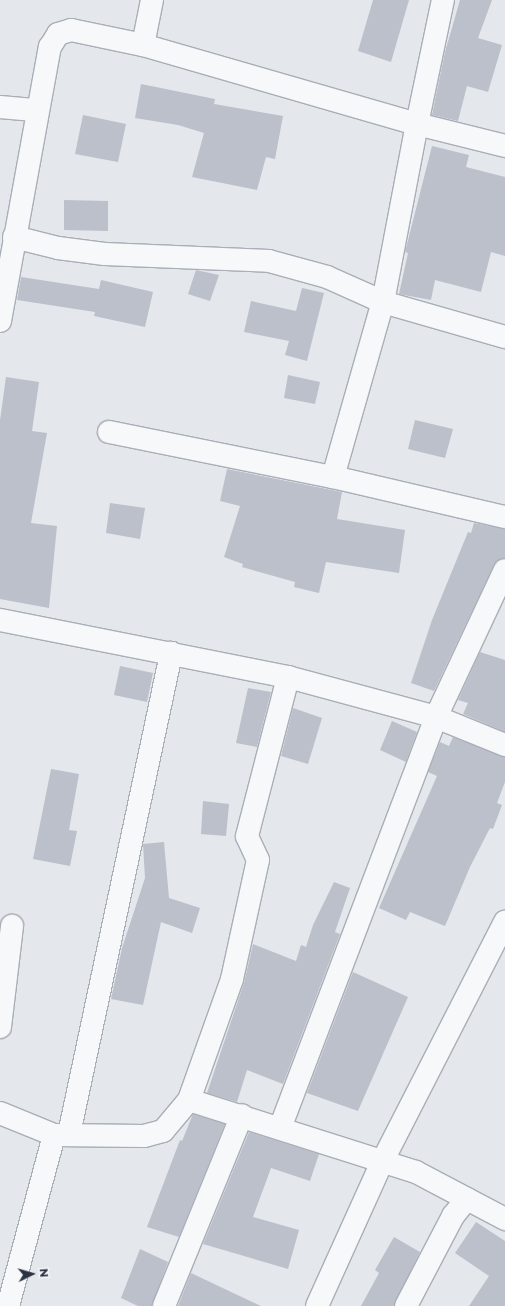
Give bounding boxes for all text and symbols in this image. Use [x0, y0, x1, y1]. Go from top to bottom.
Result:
north arrow [12, 1254, 52, 1294]
text: N [37, 1268, 51, 1278]

